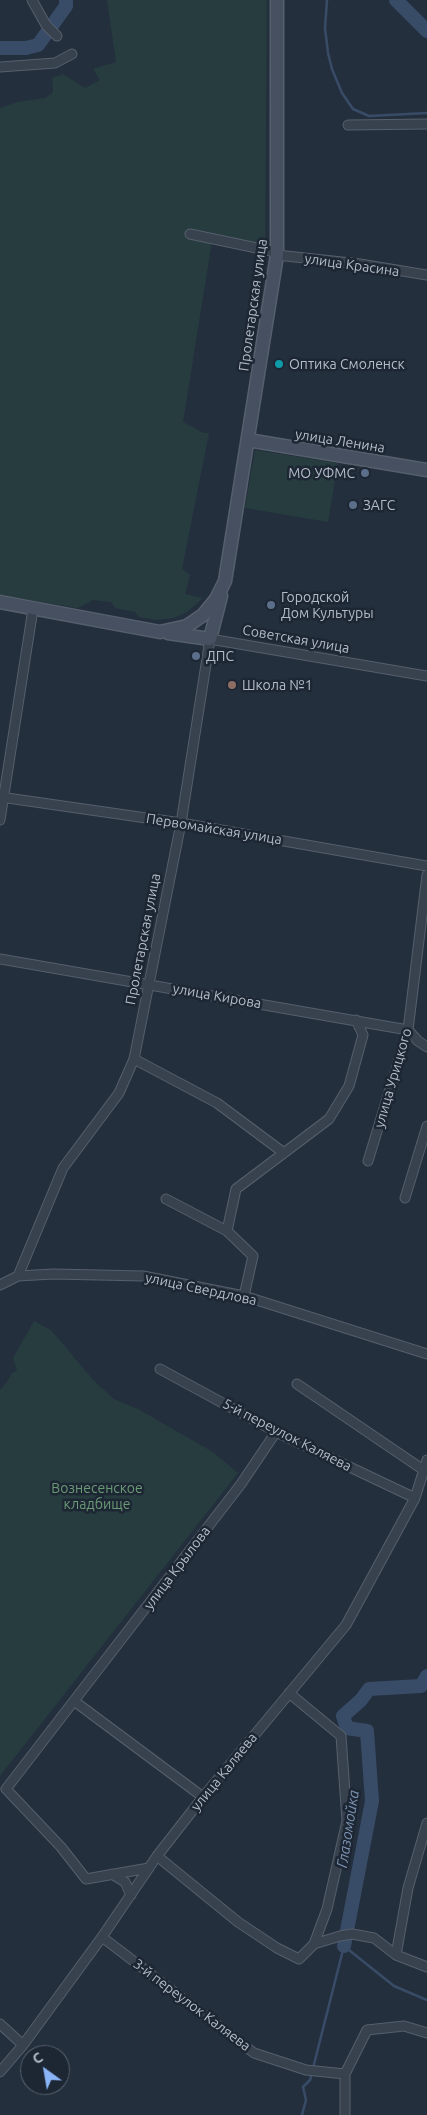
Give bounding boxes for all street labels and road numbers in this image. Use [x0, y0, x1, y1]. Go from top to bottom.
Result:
street label: Пролетарская улица [235, 238, 271, 372]
street label: улица Красина [303, 250, 401, 280]
street label: улица Ленина [294, 426, 386, 456]
street label: Советская улица [241, 621, 351, 657]
street label: Первомайская улица [145, 810, 283, 848]
street label: Пролетарская улица [122, 872, 164, 1006]
street label: улица Кирова [171, 980, 263, 1012]
street label: улица Урицкого [371, 1026, 415, 1130]
street label: улица Свердлова [144, 1269, 258, 1309]
street label: 5-й переулок Каляева [220, 1395, 354, 1475]
street label: улица Крылова [140, 1523, 214, 1613]
street label: улица Каляева [187, 1730, 261, 1814]
street label: 3-й переулок Каляева [130, 1955, 254, 2055]

